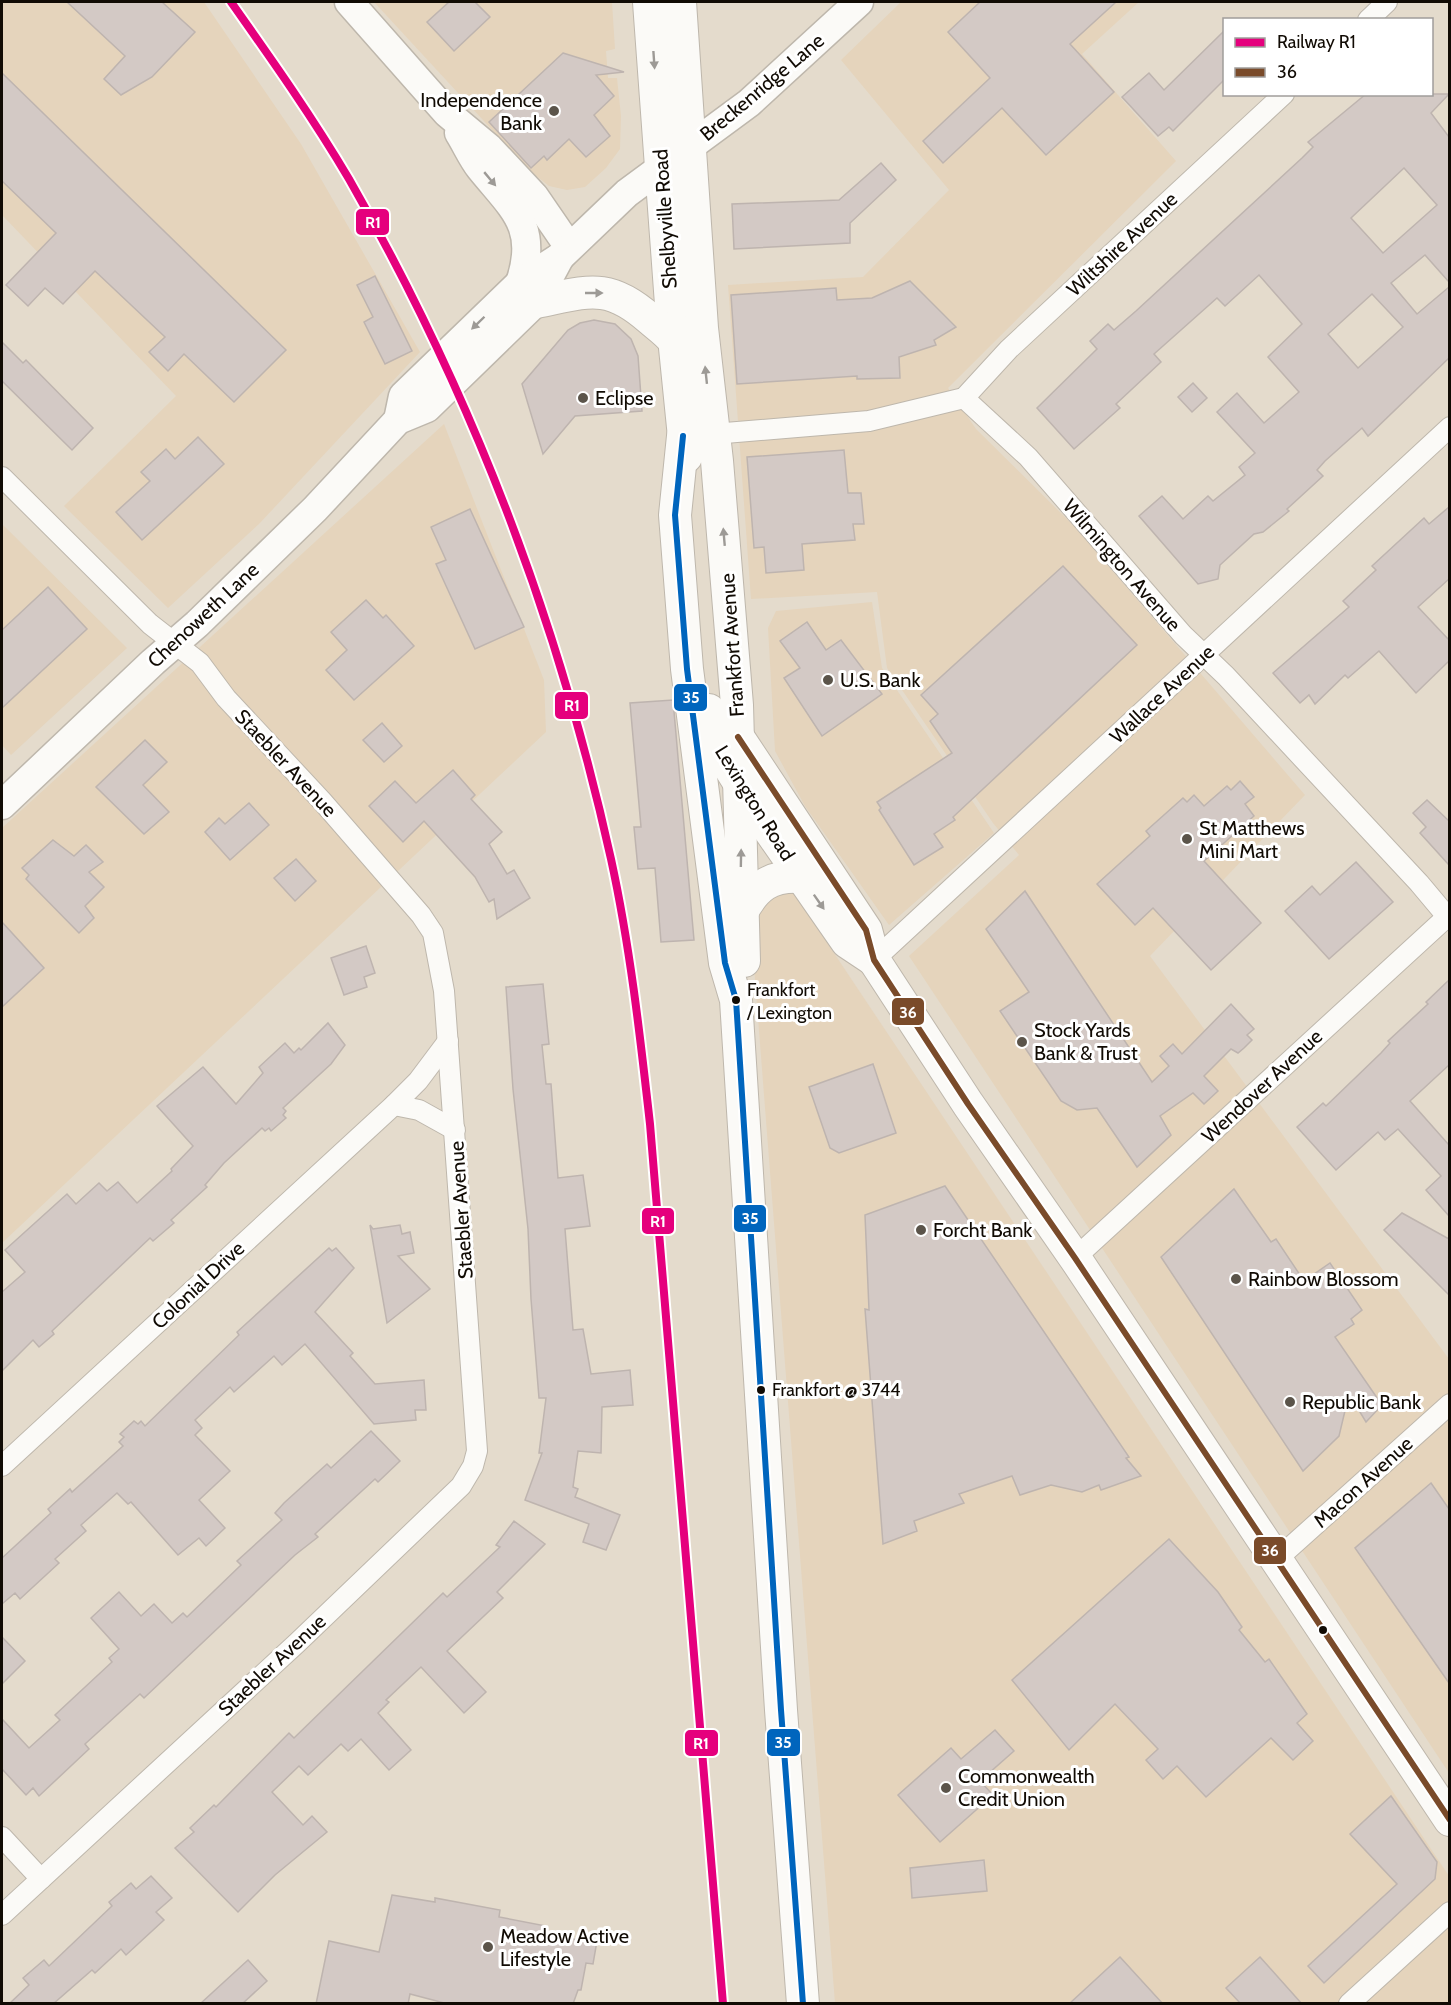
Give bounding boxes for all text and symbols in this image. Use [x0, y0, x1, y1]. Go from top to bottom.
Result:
legend [1223, 18, 1433, 96]
street label: Breckenridge Lane [695, 28, 829, 146]
text: Railway R1 [1277, 31, 1356, 53]
one-way arrow [649, 50, 658, 69]
text: 36 [1277, 61, 1297, 83]
place label: Independence Bank [420, 88, 542, 135]
marker: Independence Bank [547, 104, 561, 118]
street label: Shelbyville Road [648, 148, 682, 290]
one-way arrow [483, 171, 496, 187]
street label: Wiltshire Avenue [1062, 187, 1182, 301]
line badge: R1 [355, 208, 390, 236]
text: R1 [365, 213, 381, 232]
one-way arrow [584, 288, 603, 297]
one-way arrow [472, 316, 486, 330]
one-way arrow [702, 366, 711, 385]
place label: Eclipse [595, 386, 653, 410]
marker: Eclipse [576, 391, 590, 405]
street label: Wilmington Avenue [1058, 494, 1186, 636]
one-way arrow [719, 528, 729, 547]
street label: Chenoweth Lane [142, 557, 264, 673]
street label: Frankfort Avenue [715, 572, 749, 718]
street label: Wallace Avenue [1105, 640, 1219, 748]
place label: U.S. Bank [840, 668, 920, 692]
marker: U.S. Bank [821, 673, 835, 687]
line badge: 35 [673, 683, 708, 712]
text: 35 [682, 688, 700, 707]
line badge: R1 [554, 691, 589, 720]
text: R1 [564, 696, 580, 715]
street label: Staebler Avenue [230, 704, 342, 822]
street label: Lexington Road [710, 741, 800, 865]
place label: St Matthews Mini Mart [1199, 816, 1304, 863]
marker: St Matthews Mini Mart [1180, 832, 1194, 846]
one-way arrow [736, 849, 745, 868]
one-way arrow [813, 894, 825, 910]
place label: Frankfort / Lexington [746, 979, 832, 1024]
marker: Frankfort / Lexington [730, 994, 742, 1006]
line badge: 36 [891, 997, 925, 1026]
text: 36 [899, 1003, 917, 1022]
place label: Stock Yards Bank & Trust [1034, 1018, 1138, 1065]
street label: Wendover Avenue [1197, 1024, 1327, 1148]
marker: Stock Yards Bank & Trust [1015, 1035, 1029, 1049]
street label: Staebler Avenue [444, 1140, 478, 1280]
line badge: 35 [733, 1204, 767, 1233]
line badge: R1 [641, 1207, 675, 1235]
text: 35 [741, 1209, 759, 1228]
text: R1 [650, 1212, 666, 1231]
place label: Forcht Bank [933, 1218, 1032, 1242]
marker: Forcht Bank [914, 1223, 928, 1237]
street label: Colonial Drive [147, 1236, 249, 1334]
place label: Rainbow Blossom [1248, 1267, 1399, 1291]
marker: Rainbow Blossom [1229, 1272, 1243, 1286]
place label: Frankfort @ 3744 [772, 1379, 901, 1401]
marker: Frankfort @ 3744 [755, 1384, 767, 1396]
place label: Republic Bank [1302, 1390, 1421, 1414]
marker: Republic Bank [1283, 1395, 1297, 1409]
street label: Macon Avenue [1309, 1431, 1417, 1533]
line badge: 36 [1253, 1536, 1287, 1565]
text: 36 [1261, 1541, 1279, 1560]
street label: Staebler Avenue [213, 1609, 331, 1721]
unlabelled marker [1317, 1624, 1329, 1636]
line badge: 35 [766, 1728, 801, 1757]
line badge: R1 [684, 1729, 719, 1757]
text: 35 [774, 1733, 792, 1752]
text: R1 [693, 1734, 709, 1753]
place label: Commonwealth Credit Union [958, 1764, 1095, 1811]
marker: Commonwealth Credit Union [939, 1781, 953, 1795]
place label: Meadow Active Lifestyle [500, 1924, 629, 1971]
marker: Meadow Active Lifestyle [481, 1940, 495, 1954]

